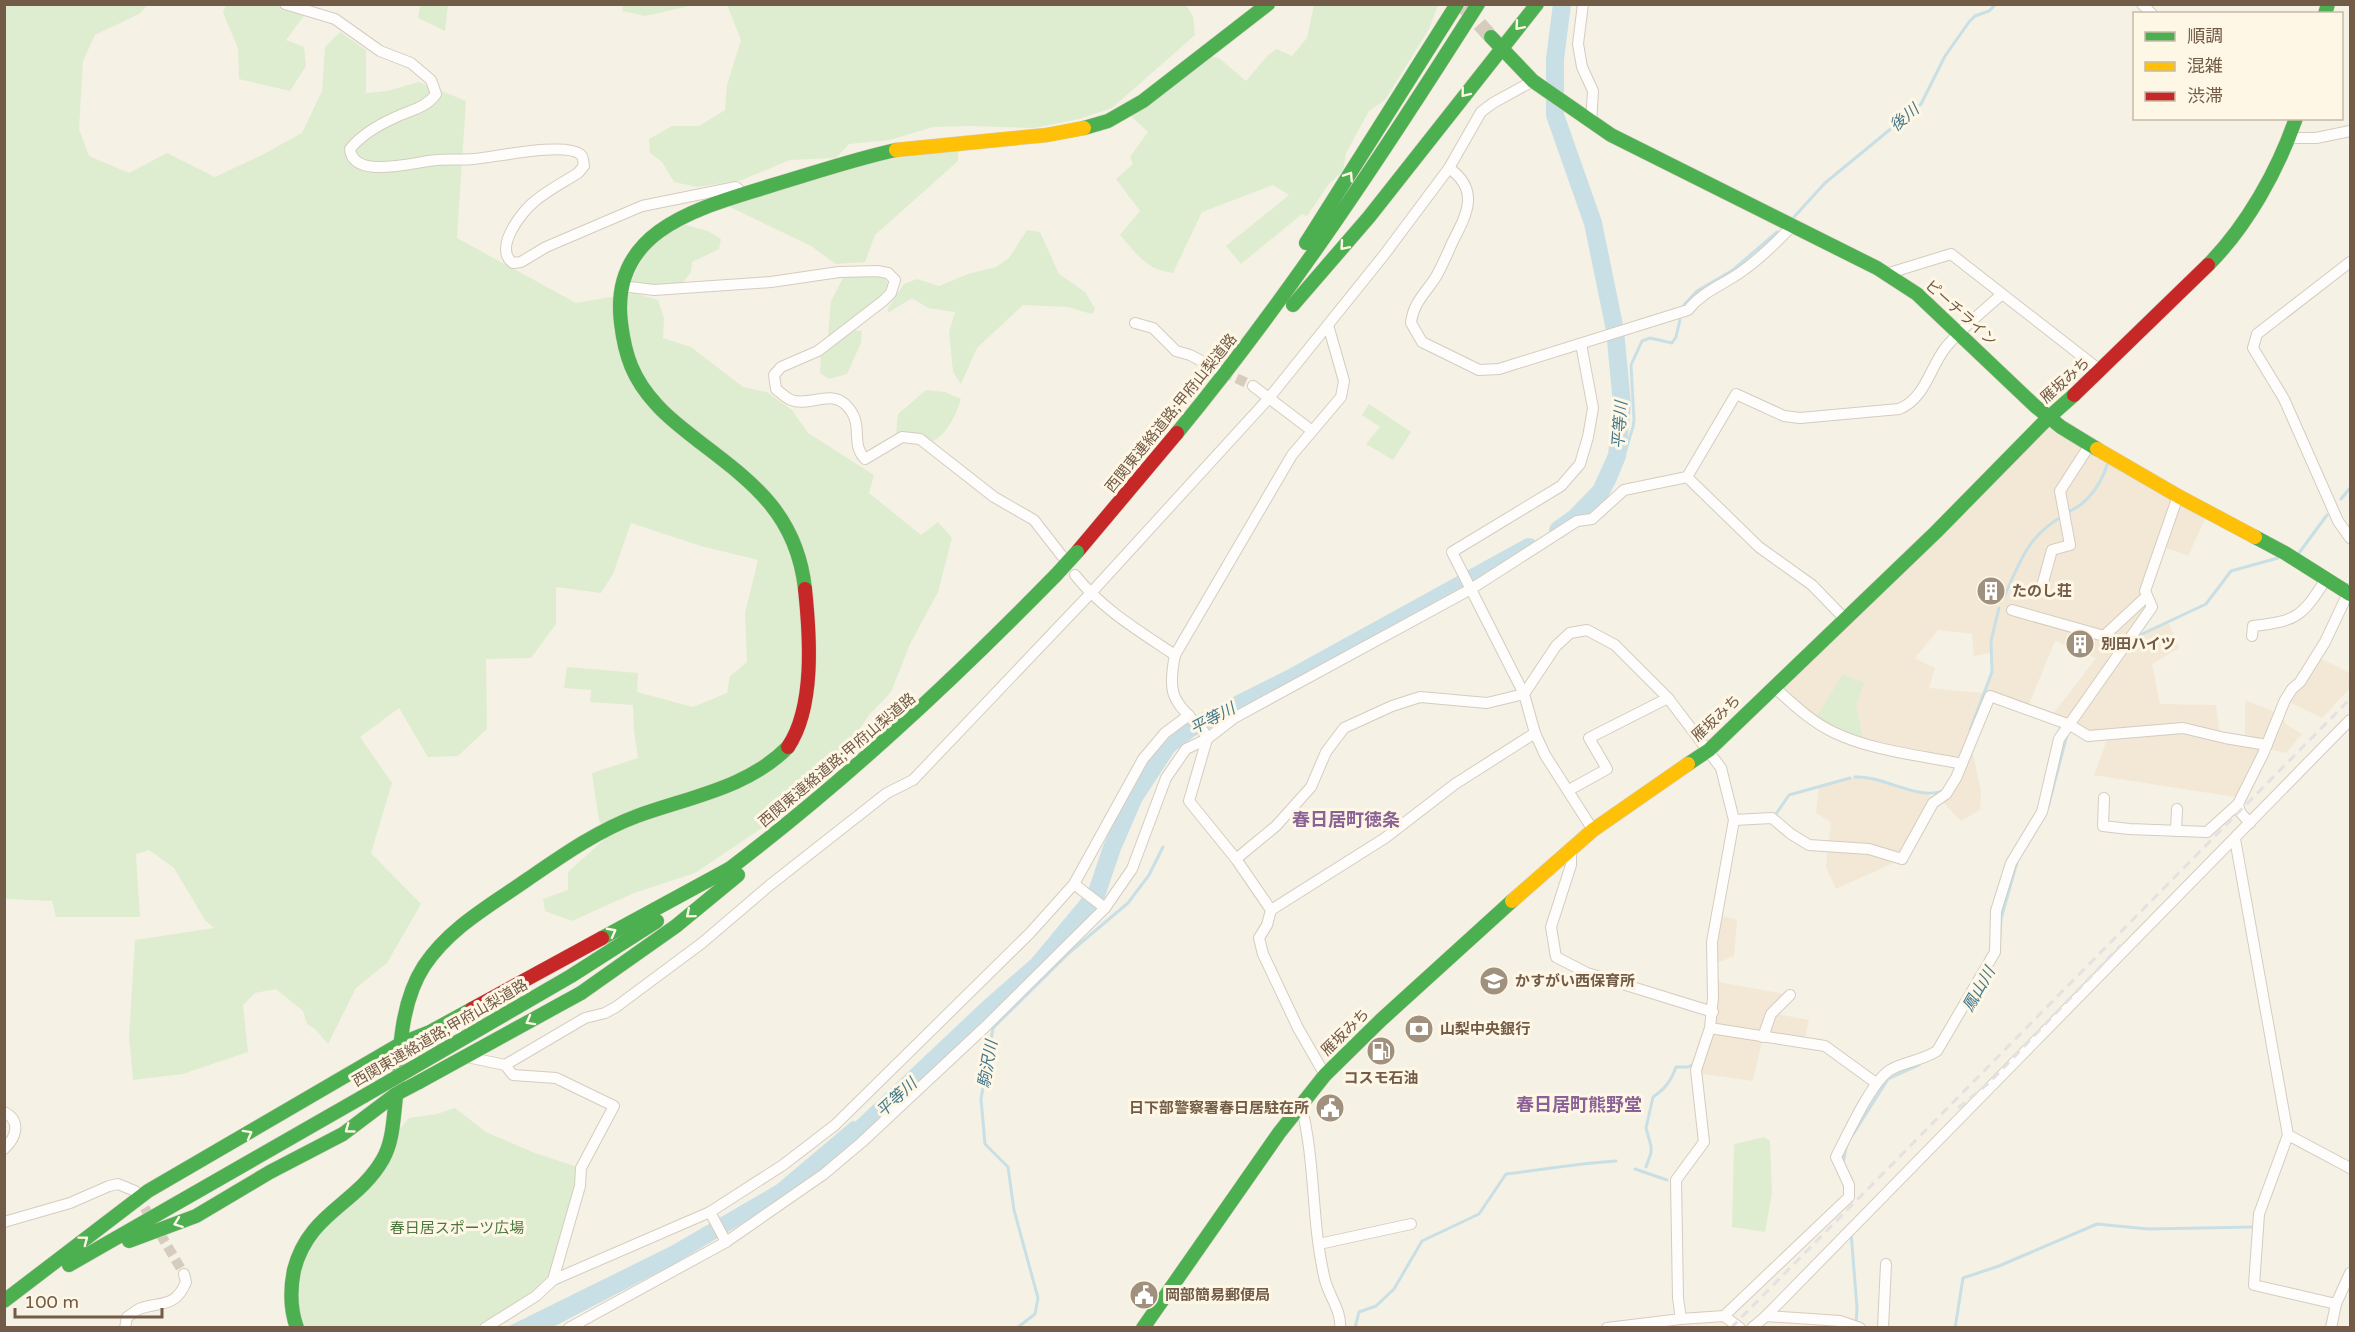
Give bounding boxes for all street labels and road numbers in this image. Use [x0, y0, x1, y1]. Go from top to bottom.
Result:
street label: ピーチライン [1922, 276, 2000, 350]
street label: 西関東連絡道路;甲府山梨道路 [1101, 330, 1241, 496]
street label: 雁坂みち [2037, 353, 2093, 407]
street label: 西関東連絡道路;甲府山梨道路 [755, 689, 919, 831]
street label: 雁坂みち [1688, 691, 1744, 745]
street label: 西関東連絡道路;甲府山梨道路 [349, 975, 531, 1091]
street label: 雁坂みち [1317, 1005, 1373, 1059]

